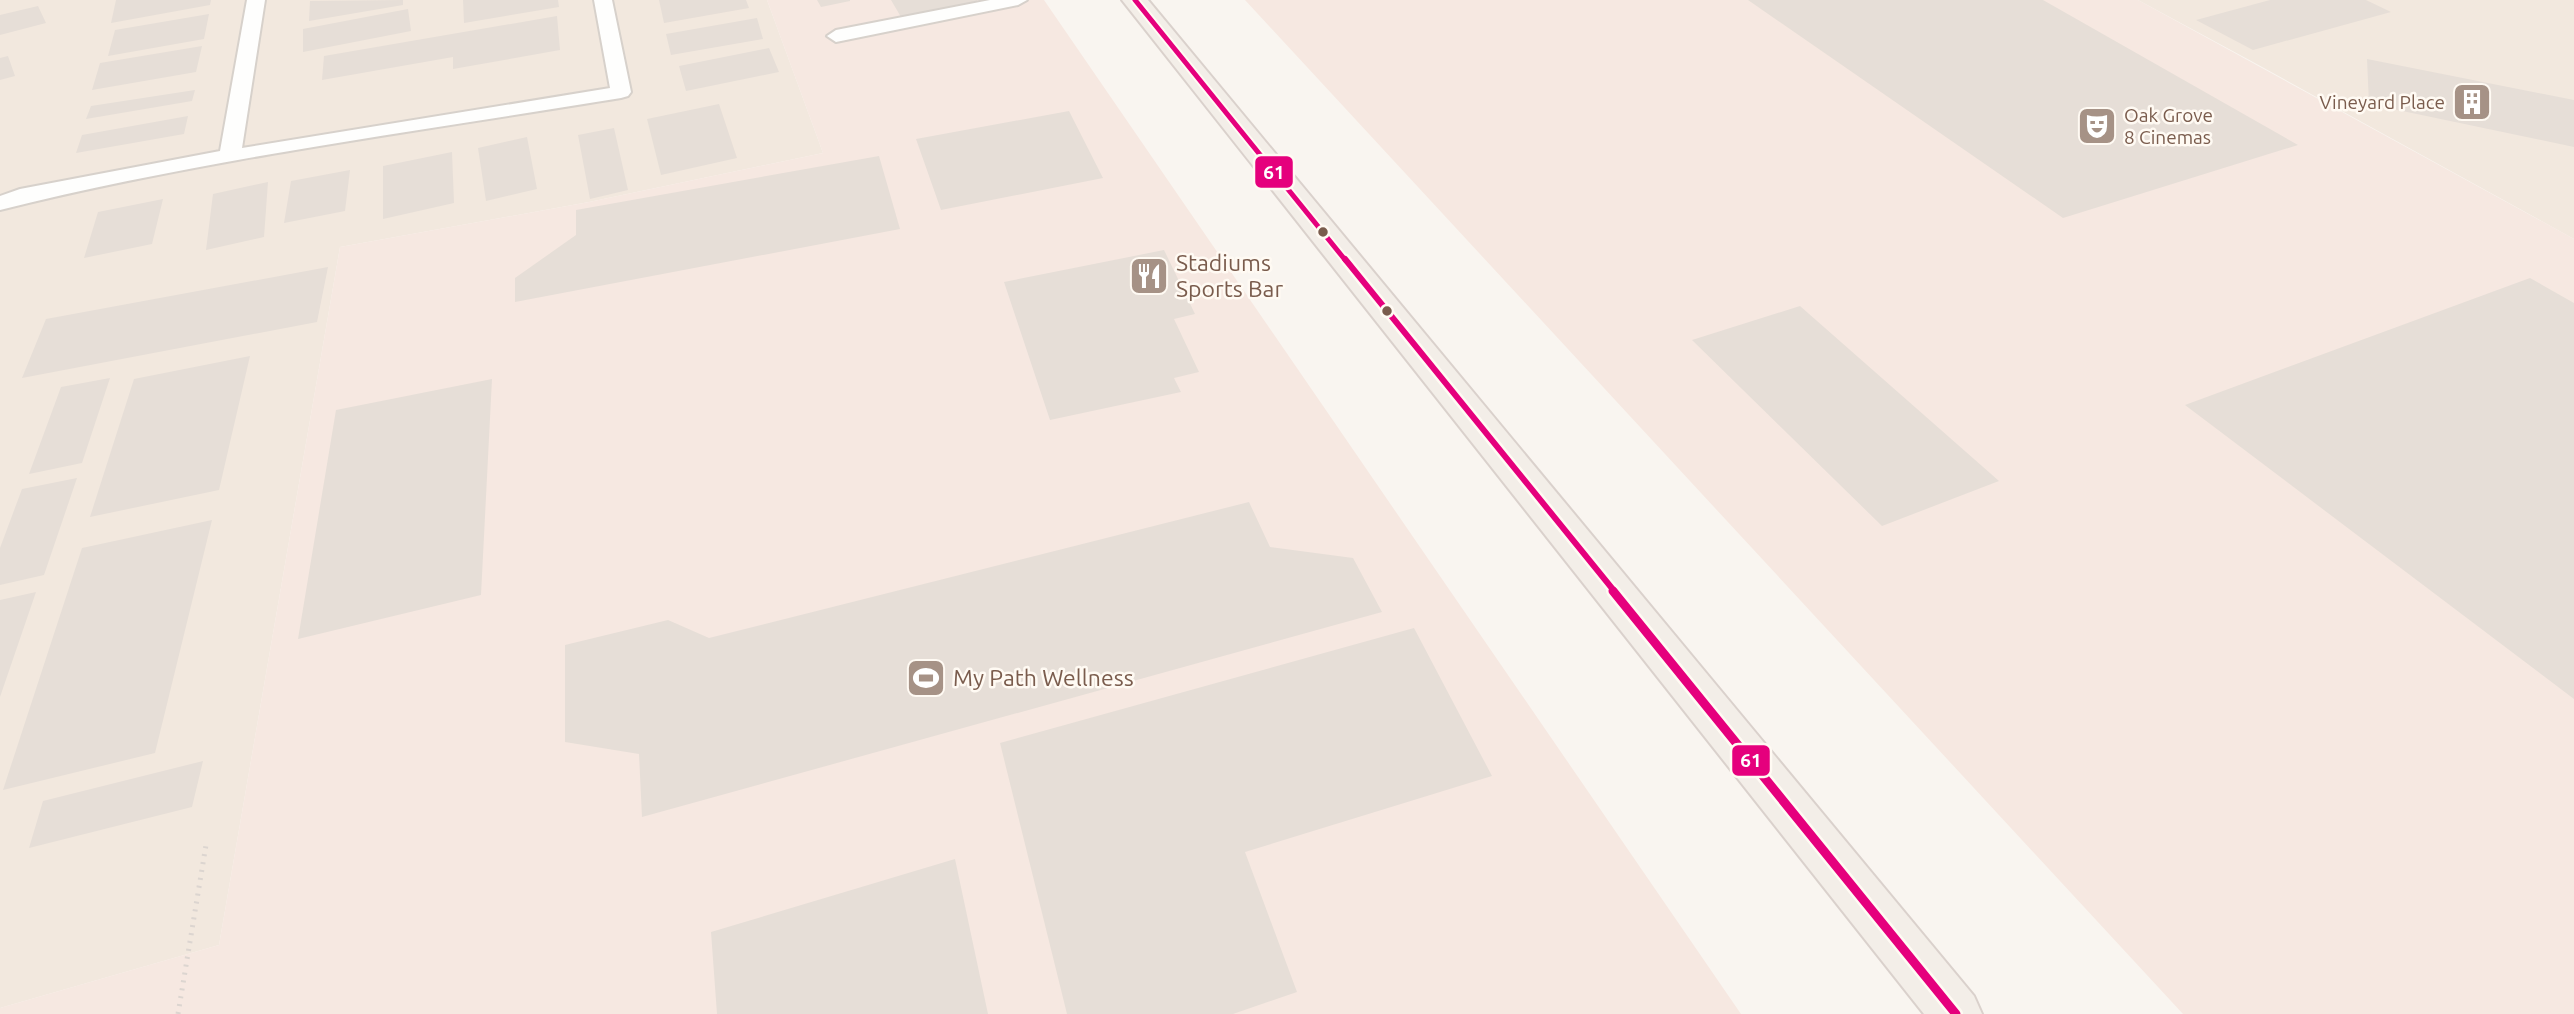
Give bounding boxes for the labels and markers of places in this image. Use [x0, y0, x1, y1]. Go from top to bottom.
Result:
building icon: Vineyard Place [2451, 81, 2493, 123]
place label: Vineyard Place [2319, 91, 2445, 113]
place label: Oak Grove 8 Cinemas [2124, 104, 2213, 148]
theatre icon: Oak Grove 8 Cinemas [2076, 105, 2118, 147]
unlabelled marker [1316, 225, 1330, 239]
place label: Stadiums Sports Bar [1176, 250, 1283, 301]
restaurant icon: Stadiums Sports Bar [1128, 255, 1170, 297]
unlabelled marker [1380, 304, 1394, 318]
sports icon: My Path Wellness [905, 657, 947, 699]
place label: My Path Wellness [953, 665, 1134, 690]

